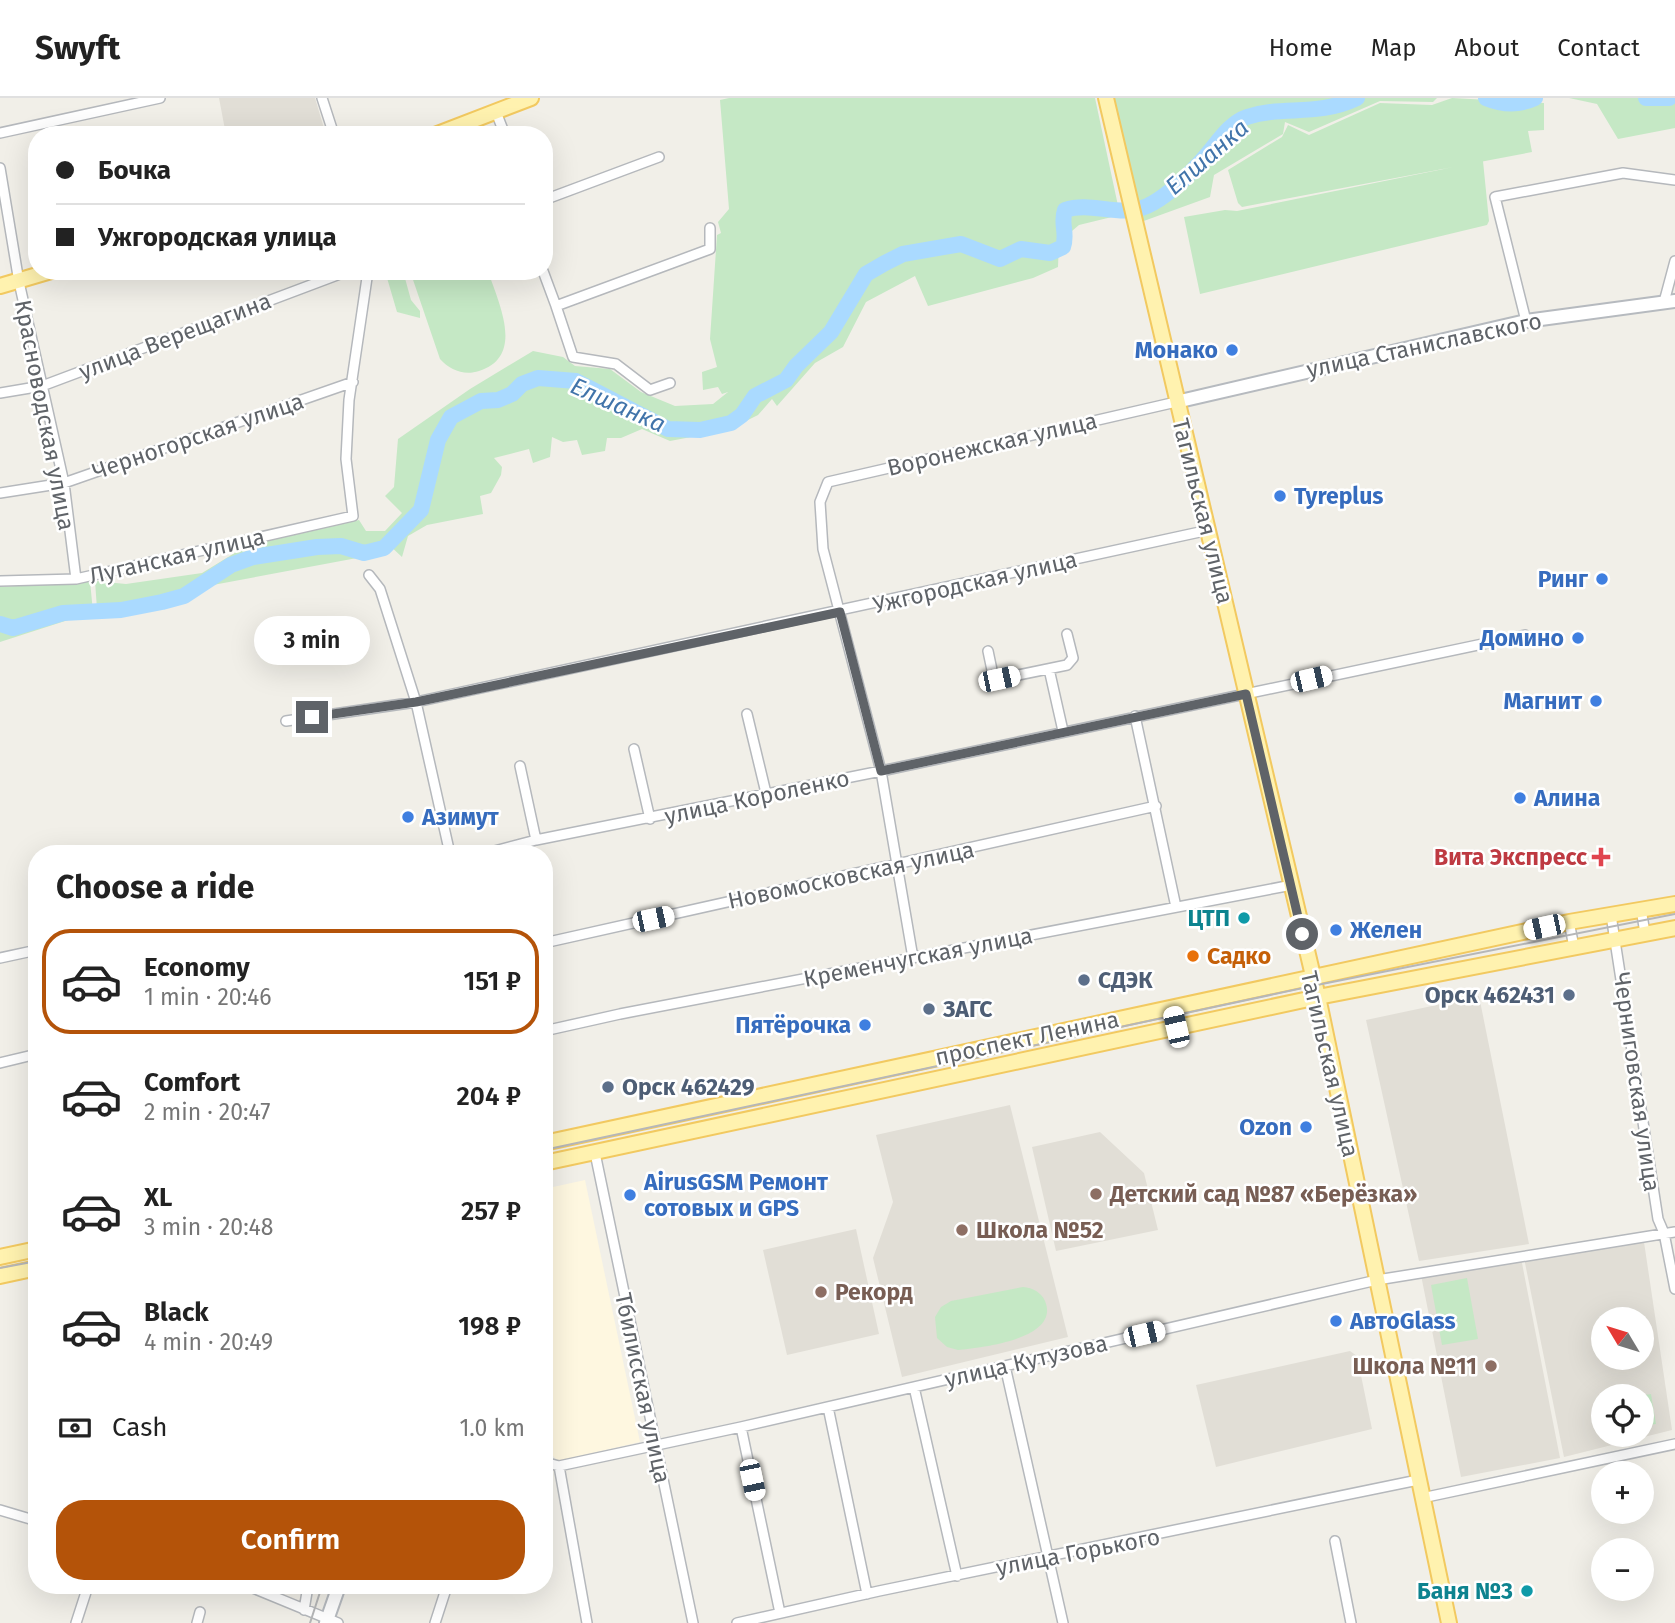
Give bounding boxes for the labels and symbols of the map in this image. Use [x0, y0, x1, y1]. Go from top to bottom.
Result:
water label: Елшанка [1160, 113, 1254, 201]
street label: улица Верещагина [75, 286, 275, 386]
street label: Красноводская улица [9, 297, 81, 533]
street label: улица Станиславского [1304, 306, 1544, 384]
place label: Монако [1135, 336, 1218, 364]
marker: Монако [1224, 342, 1240, 358]
water label: Елшанка [566, 372, 670, 438]
street label: Черногорская улица [89, 387, 307, 485]
street label: Воронежская улица [884, 406, 1100, 482]
street label: Тагильская улица [1166, 415, 1240, 607]
place label: Tyreplus [1294, 482, 1383, 510]
marker: Tyreplus [1272, 488, 1288, 504]
street label: Луганская улица [86, 522, 268, 590]
street label: Ужгородская улица [870, 545, 1080, 619]
place label: Ринг [1538, 565, 1589, 593]
marker: Ринг [1594, 571, 1610, 587]
callout: 3 min [254, 616, 370, 664]
place label: Домино [1479, 624, 1564, 652]
marker: Домино [1570, 630, 1586, 646]
car [977, 664, 1022, 694]
car [1289, 664, 1334, 694]
place label: Магнит [1503, 687, 1582, 715]
marker: Магнит [1588, 693, 1604, 709]
route end [296, 701, 328, 733]
street label: улица Короленко [662, 764, 852, 830]
place label: Алина [1533, 784, 1600, 812]
marker: Алина [1512, 790, 1528, 806]
place label: Азимут [421, 803, 499, 831]
marker: Азимут [400, 809, 416, 825]
street label: Новомосковская улица [725, 835, 977, 915]
place label: Вита Экспресс [1434, 843, 1587, 871]
marker: Вита Экспресс [1593, 849, 1609, 865]
car [631, 904, 676, 934]
place label: ЦТП [1187, 904, 1230, 932]
marker: ЦТП [1236, 910, 1252, 926]
car [1522, 912, 1567, 942]
place label: Желен [1349, 916, 1422, 944]
route start [1286, 918, 1318, 950]
street label: Кременчугская улица [801, 921, 1035, 993]
marker: Желен [1328, 922, 1344, 938]
place label: Садко [1207, 942, 1271, 970]
marker: Садко [1185, 948, 1201, 964]
place label: СДЭК [1098, 966, 1153, 994]
street label: Тагильская улица [1295, 968, 1365, 1160]
street label: Черниговская улица [1608, 970, 1666, 1194]
marker: СДЭК [1076, 972, 1092, 988]
place label: Орск 462431 [1425, 981, 1555, 1009]
marker: Орск 462431 [1561, 987, 1577, 1003]
place label: ЗАГС [942, 995, 993, 1023]
marker: ЗАГС [921, 1001, 937, 1017]
car [1162, 1004, 1191, 1050]
street label: проспект Ленина [932, 1005, 1122, 1071]
place label: Пятёрочка [735, 1011, 851, 1039]
marker: Пятёрочка [857, 1017, 873, 1033]
place label: Орск 462429 [622, 1073, 755, 1101]
marker: Орск 462429 [600, 1079, 616, 1095]
place label: Ozon [1239, 1113, 1292, 1141]
marker: Ozon [1298, 1119, 1314, 1135]
place label: AirusGSM Ремонт сотовых и GPS [643, 1168, 828, 1222]
place label: Детский сад №87 «Берёзка» [1109, 1180, 1417, 1208]
marker: Детский сад №87 «Берёзка» [1088, 1186, 1104, 1202]
marker: AirusGSM Ремонт сотовых и GPS [622, 1187, 638, 1203]
place label: Школа №52 [976, 1216, 1104, 1244]
marker: Школа №52 [954, 1222, 970, 1238]
place label: Рекорд [835, 1278, 913, 1306]
marker: Рекорд [813, 1284, 829, 1300]
street label: Тбилисская улица [609, 1290, 677, 1486]
place label: АвтоGlass [1349, 1307, 1456, 1335]
north arrow [1591, 1307, 1654, 1370]
marker: АвтоGlass [1328, 1313, 1344, 1329]
car [1122, 1319, 1167, 1349]
street label: улица Кутузова [942, 1329, 1110, 1393]
place label: Школа №11 [1352, 1352, 1477, 1380]
marker: Школа №11 [1483, 1358, 1499, 1374]
car [738, 1457, 767, 1503]
street label: улица Горького [994, 1522, 1162, 1582]
place label: Баня №3 [1417, 1577, 1513, 1605]
marker: Баня №3 [1519, 1583, 1535, 1599]

